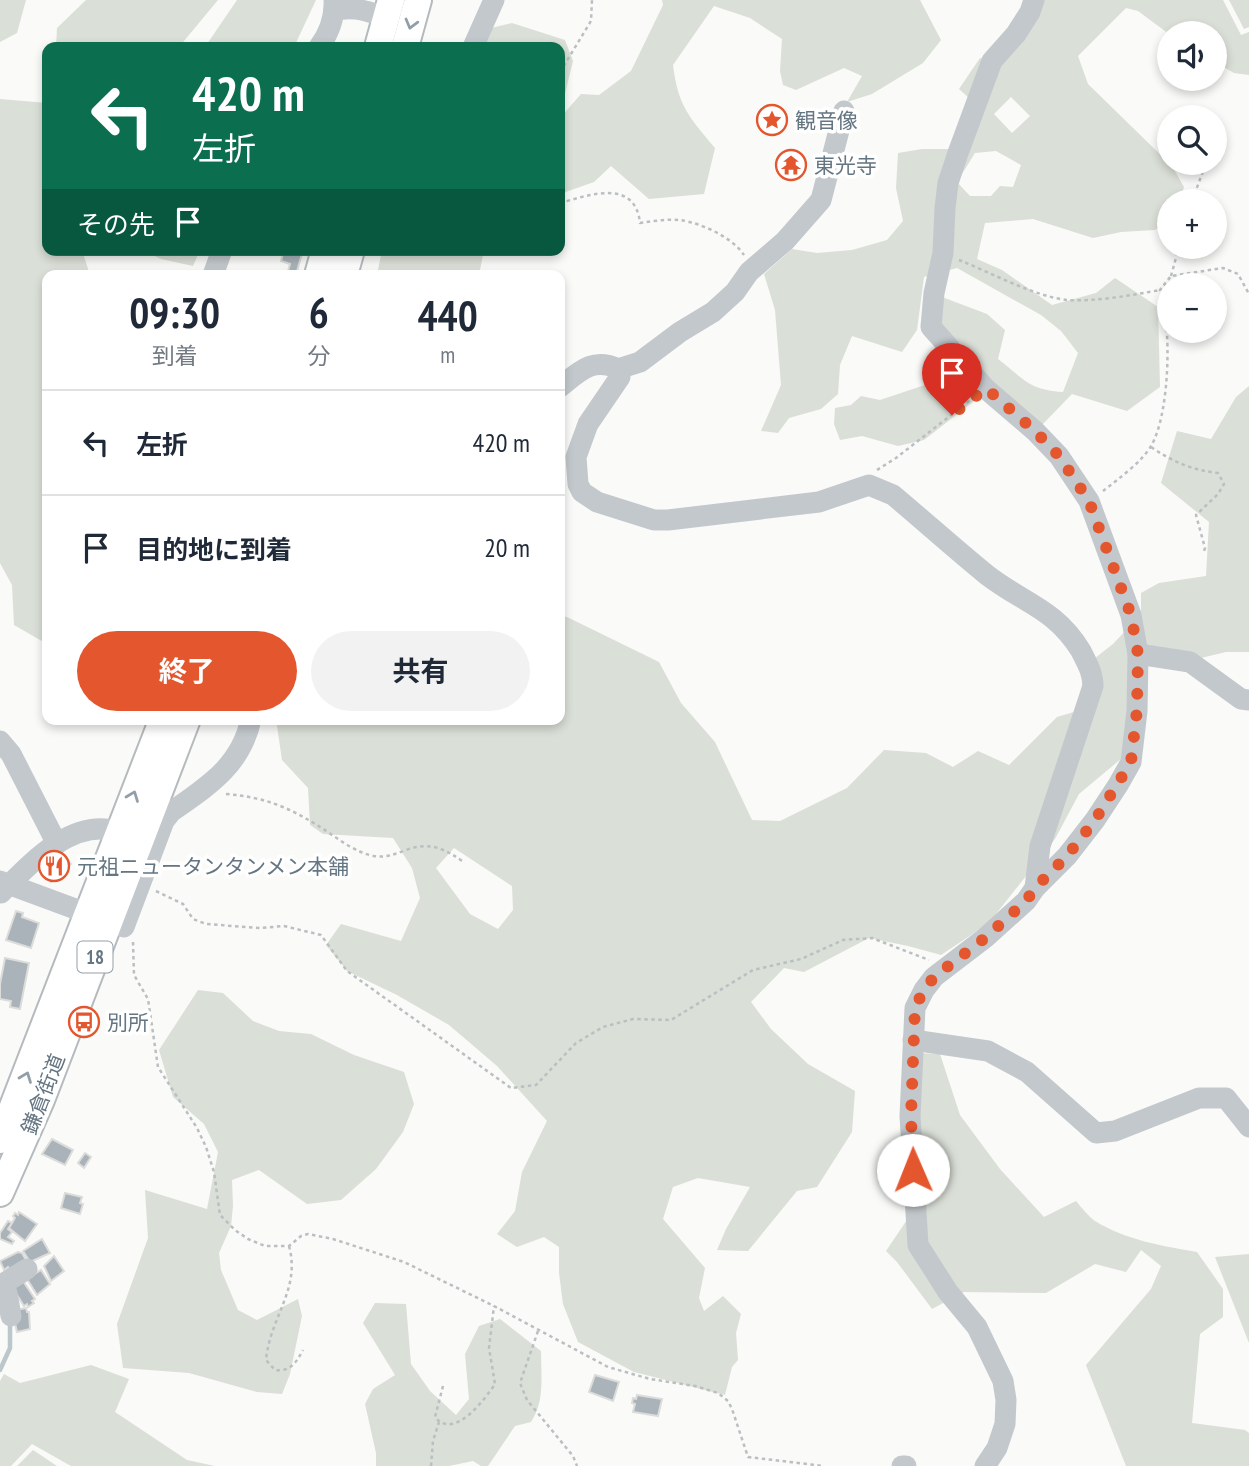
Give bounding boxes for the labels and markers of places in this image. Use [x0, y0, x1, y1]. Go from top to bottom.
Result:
place icon: 観音像 [755, 103, 789, 137]
place label: 観音像 [795, 107, 858, 134]
temple icon: 東光寺 [774, 148, 808, 182]
place label: 東光寺 [814, 152, 877, 179]
pin [922, 343, 982, 415]
restaurant icon: 元祖ニュータンタンメン本舗 [37, 849, 71, 883]
place label: 元祖ニュータンタンメン本舗 [77, 853, 349, 880]
bus stop icon: 別所 [67, 1005, 101, 1039]
place label: 別所 [107, 1009, 149, 1036]

